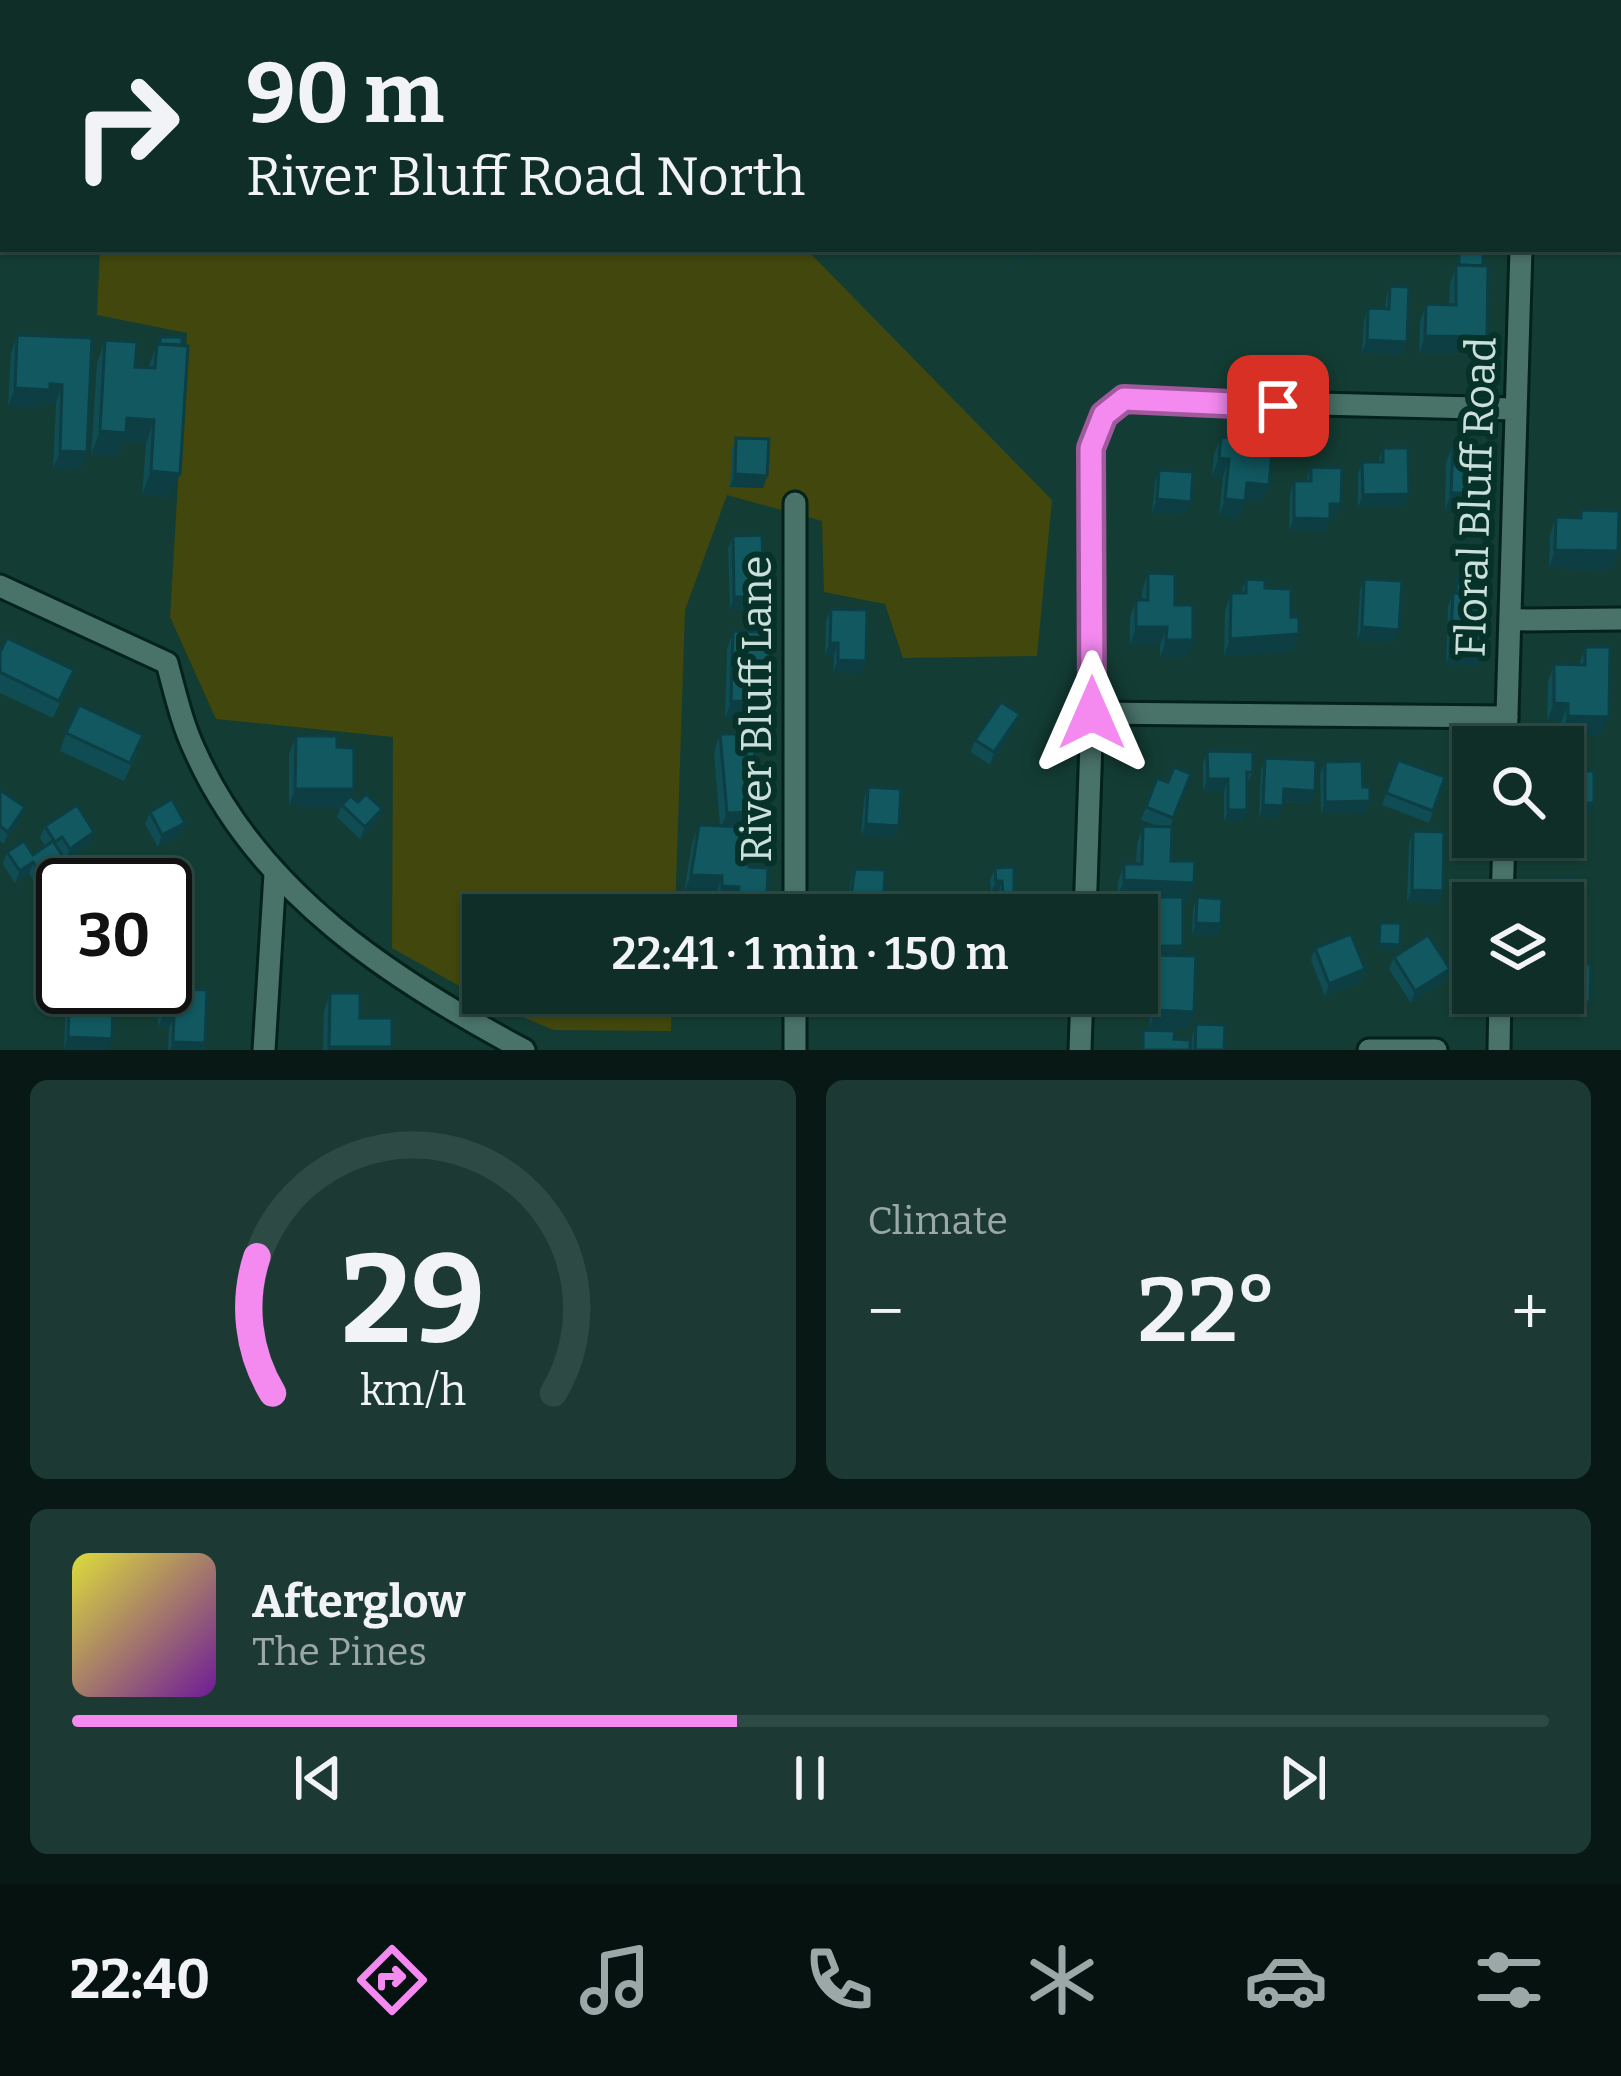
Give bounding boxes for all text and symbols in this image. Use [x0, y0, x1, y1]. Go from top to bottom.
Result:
text: 90 m [246, 43, 444, 144]
icon: right [48, 48, 204, 204]
text: River Bluff Road North [246, 145, 805, 209]
street label: Floral Bluff Road [1445, 336, 1507, 658]
pin [1227, 355, 1329, 457]
icon: arrive [1245, 373, 1311, 439]
street label: River Bluff Lane [732, 556, 782, 862]
position arrow [1029, 650, 1155, 776]
map controls [1452, 726, 1584, 1014]
button: search [1452, 726, 1584, 858]
speed limit sign: 30 [36, 858, 192, 1014]
button: layers [1452, 882, 1584, 1014]
text: 22:41 · 1 min · 150 m [611, 927, 1009, 981]
text: Climate [868, 1198, 1008, 1244]
text: 29 [341, 1225, 485, 1375]
text: 22° [1138, 1257, 1278, 1365]
text: − [868, 1272, 904, 1351]
text: + [1511, 1272, 1549, 1351]
text: km/h [360, 1364, 466, 1415]
text: Afterglow [252, 1575, 465, 1629]
text: The Pines [252, 1629, 427, 1675]
icon: previous [285, 1745, 351, 1811]
icon: pause [777, 1745, 843, 1811]
icon: next [1270, 1745, 1336, 1811]
icon: directions [350, 1938, 434, 2022]
icon: music [573, 1938, 657, 2022]
icon: phone [797, 1938, 881, 2022]
icon: climate [1020, 1938, 1104, 2022]
icon: car [1244, 1938, 1328, 2022]
icon: filters [1467, 1938, 1551, 2022]
text: 22:40 [70, 1948, 210, 2012]

